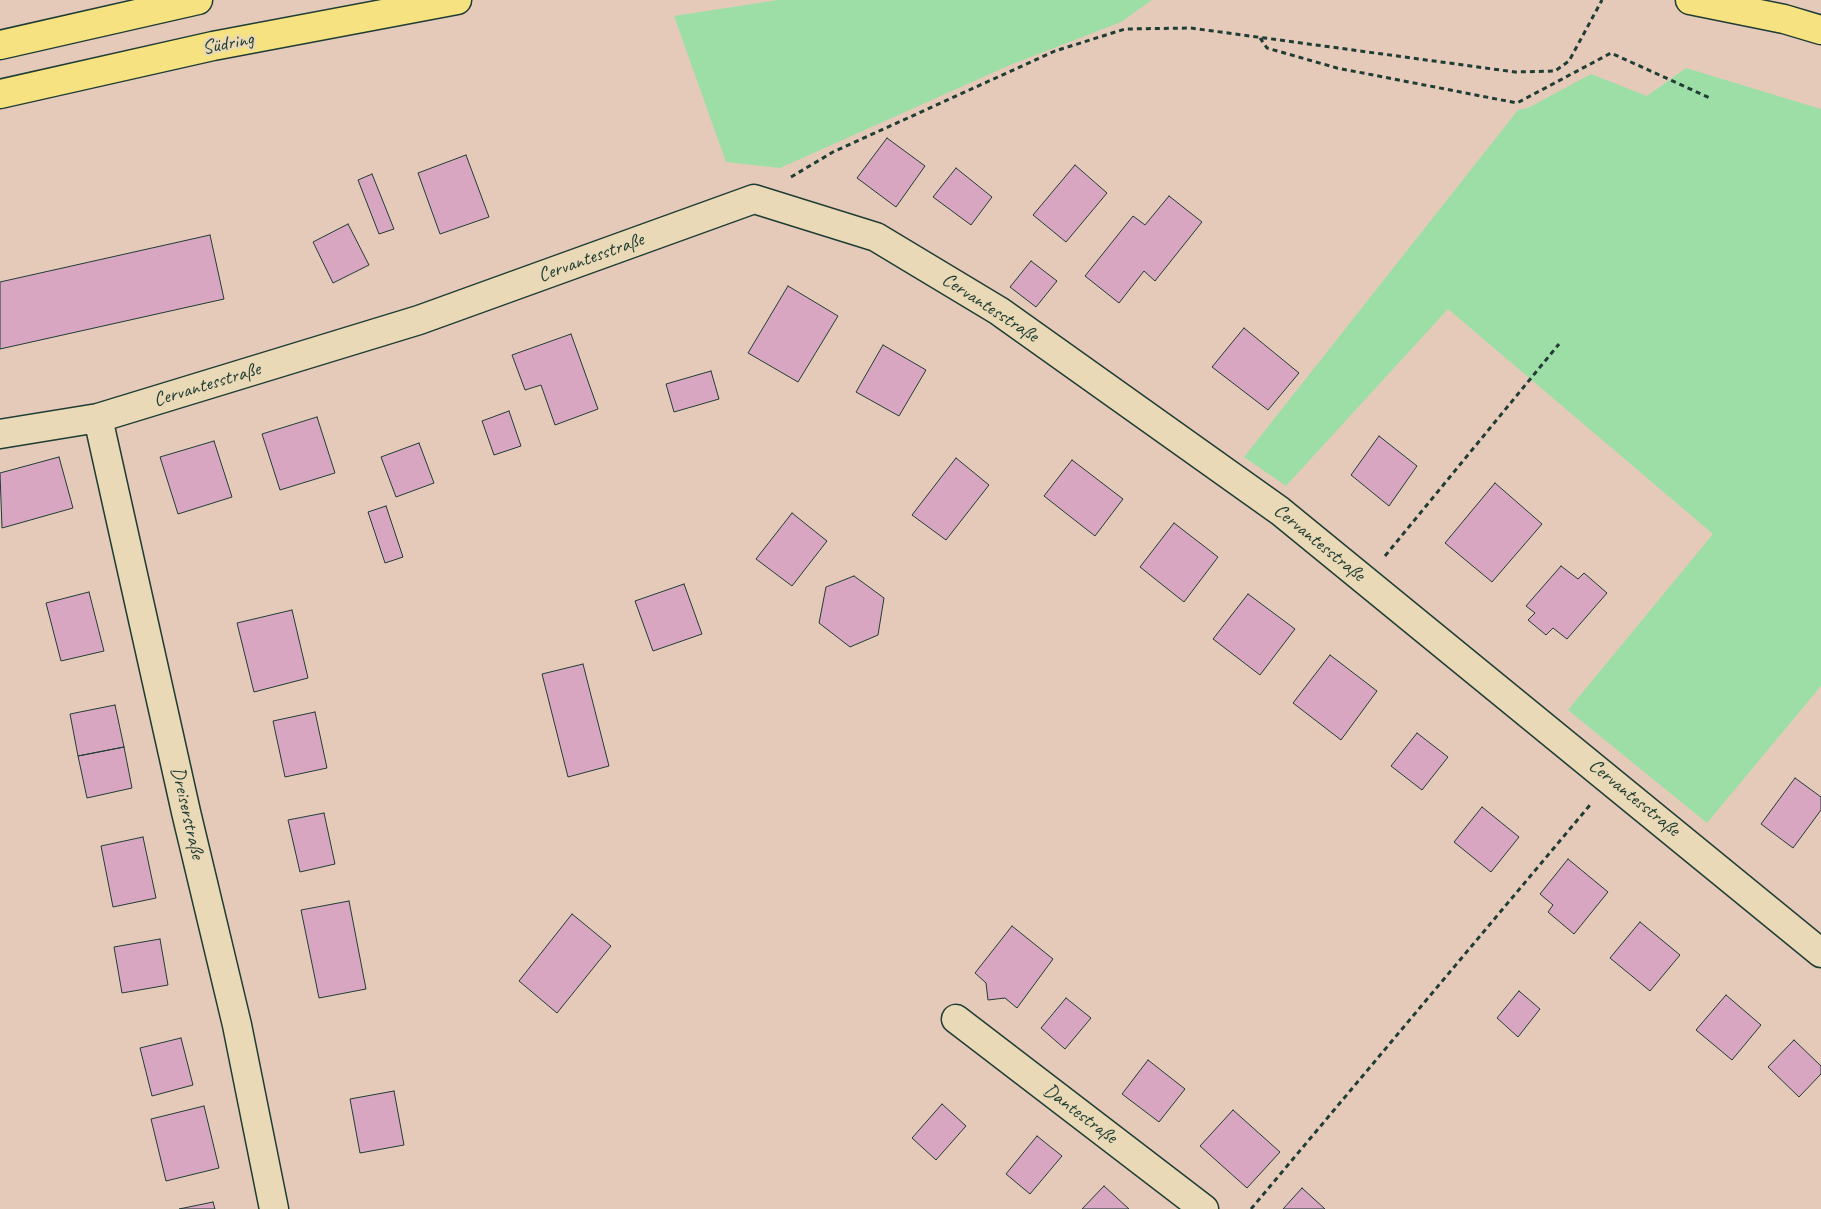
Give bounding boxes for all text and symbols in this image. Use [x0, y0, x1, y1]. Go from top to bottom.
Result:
street label: Südring [200, 27, 256, 61]
street label: Cervantesstraße [535, 228, 647, 288]
street label: Cervantesstraße [937, 268, 1043, 348]
street label: Cervantesstraße [151, 357, 263, 413]
street label: Cervantesstraße [1268, 499, 1370, 587]
street label: Cervantesstraße [1583, 754, 1685, 842]
street label: Dreiserstraße [165, 765, 209, 861]
street label: Dantestraße [1039, 1079, 1121, 1149]

